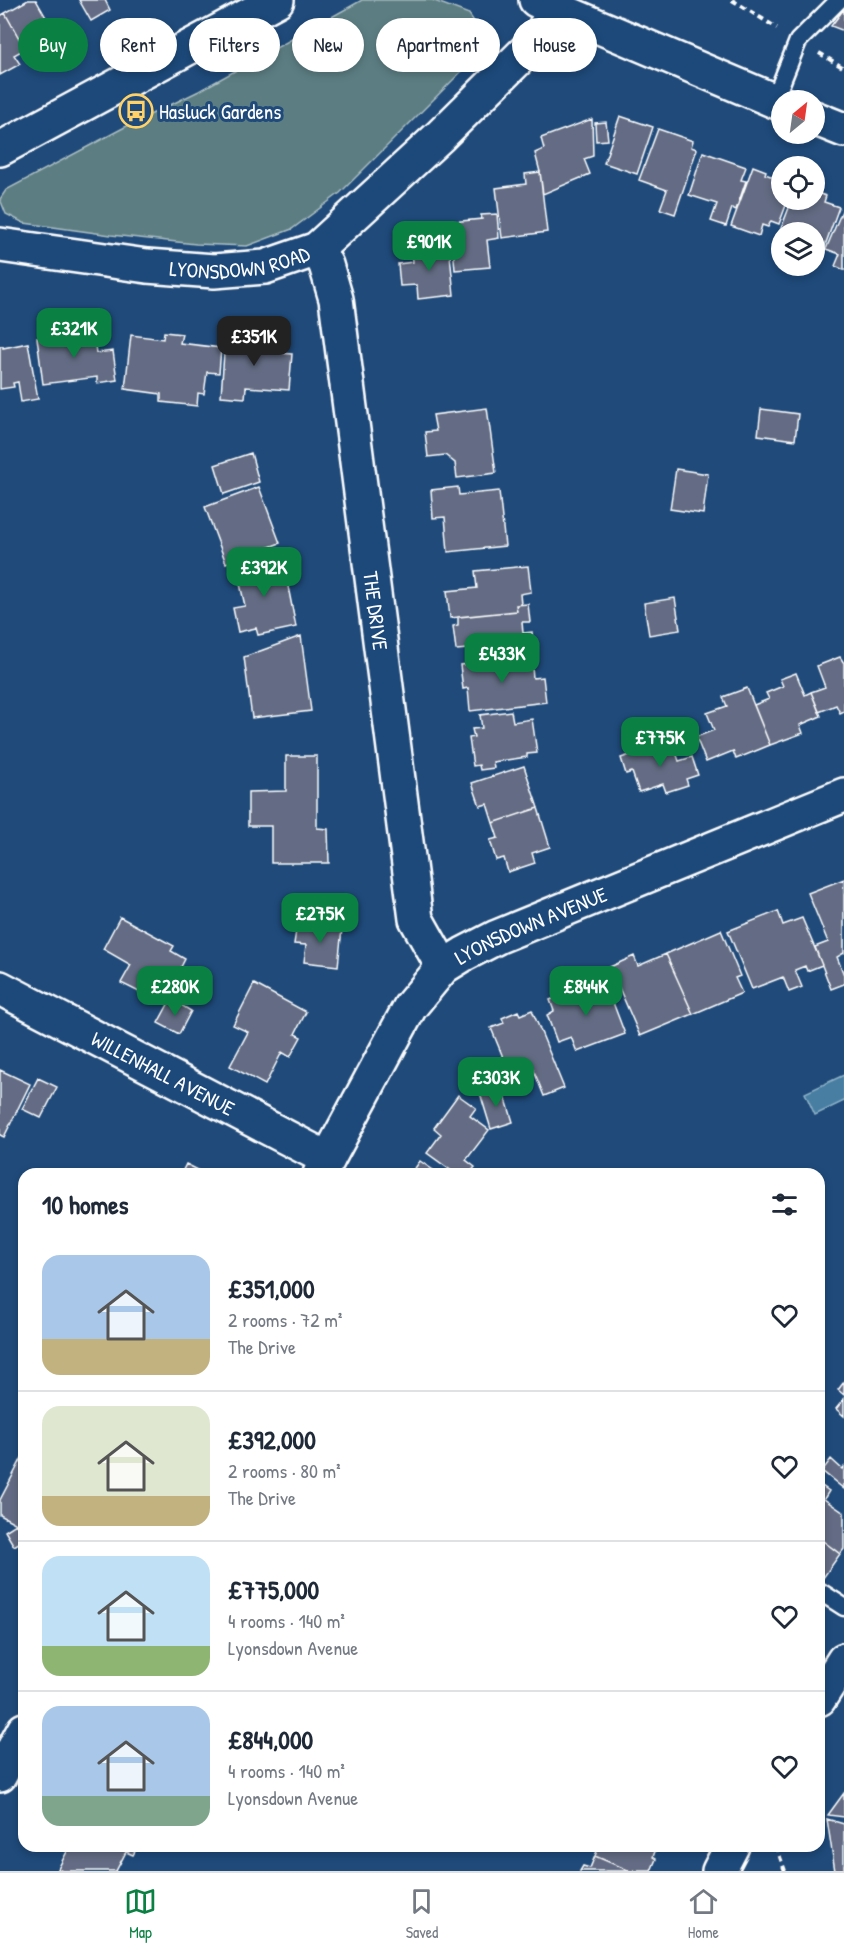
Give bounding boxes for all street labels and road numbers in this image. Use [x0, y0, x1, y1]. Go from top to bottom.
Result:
street label: LYONSDOWN ROAD [168, 238, 313, 286]
street label: THE DRIVE [357, 569, 396, 652]
street label: LYONSDOWN AVENUE [449, 879, 611, 971]
street label: WILLENHALL AVENUE [86, 1024, 240, 1122]

